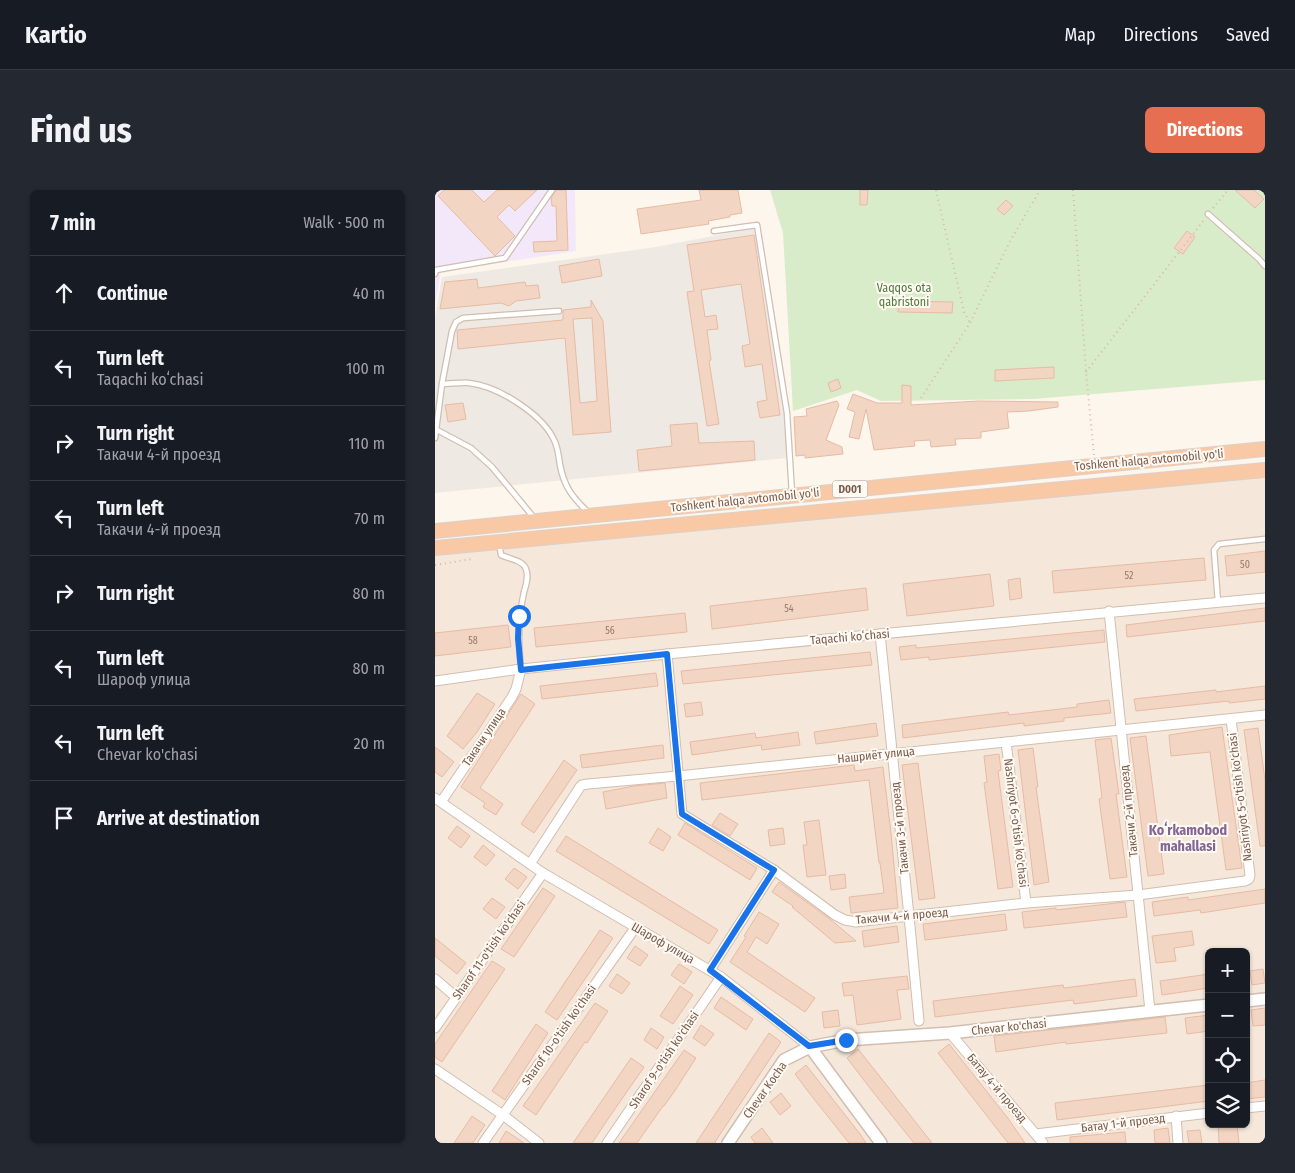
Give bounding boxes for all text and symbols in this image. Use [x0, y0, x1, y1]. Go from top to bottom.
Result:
text: Kartio [25, 21, 87, 49]
text: Map [1064, 24, 1096, 46]
text: Directions [1124, 24, 1198, 46]
text: Saved [1226, 24, 1270, 46]
button: Directions [1145, 107, 1265, 153]
text: Find us [30, 109, 132, 151]
text: 7 min [50, 210, 96, 236]
text: Walk · 500 m [303, 213, 385, 232]
icon: ahead [50, 279, 78, 307]
park label: Vaqqos ota qabristoni [877, 281, 931, 309]
text: Continue [97, 282, 168, 305]
text: 40 m [353, 284, 385, 303]
text: Turn left [97, 347, 164, 370]
icon: left [50, 354, 78, 382]
text: 100 m [346, 359, 385, 378]
text: Taqachi koʻchasi [97, 370, 203, 389]
text: Turn right [97, 422, 174, 445]
icon: right [50, 429, 78, 457]
text: 110 m [348, 434, 385, 453]
text: Такачи 4-й проезд [97, 445, 221, 464]
street label: Toshkent halqa avtomobil yo'li [1074, 447, 1224, 473]
road number: D001 [833, 480, 867, 498]
street label: Toshkent halqa avtomobil yo'li [670, 485, 820, 515]
text: Turn left [97, 497, 164, 520]
icon: left [50, 504, 78, 532]
text: 70 m [354, 509, 385, 528]
text: Такачи 4-й проезд [97, 520, 221, 539]
house number: 50 [1240, 559, 1250, 571]
house number: 52 [1125, 570, 1134, 582]
icon: right [50, 579, 78, 607]
text: Turn right [97, 582, 174, 605]
text: 80 m [353, 584, 385, 603]
house number: 54 [784, 603, 794, 615]
route start [508, 605, 531, 628]
house number: 56 [605, 625, 615, 637]
street label: Taqachi koʻchasi [810, 626, 890, 647]
house number: 58 [468, 635, 478, 647]
text: Turn left [97, 647, 164, 670]
icon: left [50, 654, 78, 682]
text: 80 m [353, 659, 385, 678]
text: Шароф улица [97, 670, 191, 689]
street label: Такачи улица [459, 705, 509, 769]
text: Turn left [97, 722, 164, 745]
icon: left [50, 729, 78, 757]
street label: Nashriyot 5-o'tish ko'chasi [1225, 732, 1255, 862]
text: 20 m [354, 734, 385, 753]
street label: Нашриёт улица [836, 744, 916, 766]
text: Chevar ko'chasi [97, 745, 198, 764]
street label: Nashriyot 6-o'tish ko'chasi [1001, 758, 1031, 888]
street label: Такачи 2-й проезд [1117, 764, 1141, 858]
street label: Такачи 3-й проезд [888, 781, 912, 875]
icon: arrive [50, 804, 78, 832]
text: Arrive at destination [97, 807, 260, 830]
district label: Koʻrkamobod mahallasi [1149, 821, 1227, 855]
street label: Sharof 11-o'tish ko'chasi [449, 898, 529, 1002]
street label: Такачи 4-й проезд [855, 905, 949, 927]
street label: Шароф улица [629, 919, 697, 967]
map controls [1205, 948, 1250, 1128]
button: + [1205, 948, 1250, 993]
street label: Sharof 10-o'tish ko'chasi [519, 982, 599, 1088]
button: − [1205, 993, 1250, 1038]
street label: Sharof 9-o'tish ko'chasi [626, 1009, 702, 1111]
street label: Chevar ko'chasi [971, 1016, 1047, 1038]
route end [835, 1029, 858, 1052]
button: locate [1205, 1038, 1250, 1083]
street label: Батау 4-й проезд [964, 1051, 1030, 1125]
street label: Chevar Kocha [740, 1059, 790, 1121]
button: layers [1205, 1083, 1250, 1128]
street label: Батау 1-й проезд [1080, 1111, 1166, 1135]

